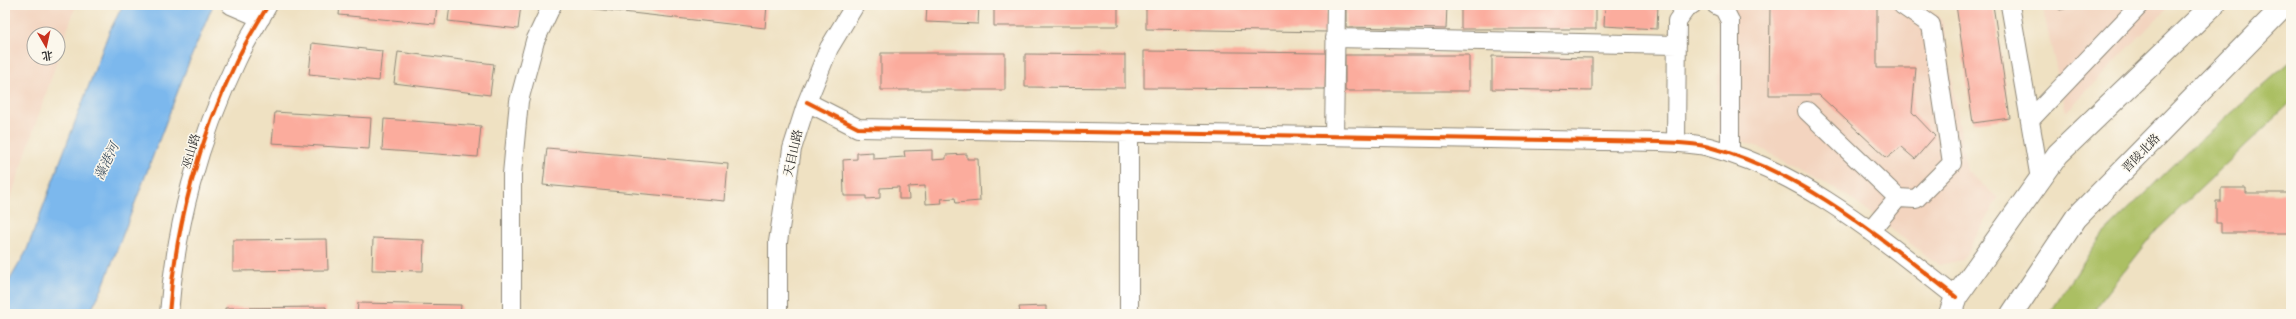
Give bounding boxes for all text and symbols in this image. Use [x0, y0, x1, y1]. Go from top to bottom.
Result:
north arrow [26, 26, 66, 66]
text: 北 [41, 46, 54, 63]
street label: 天目山路 [781, 128, 807, 178]
street label: 晋陵北路 [2119, 131, 2164, 177]
street label: 巫山路 [179, 132, 205, 171]
water label: 藻港河 [91, 139, 125, 183]

